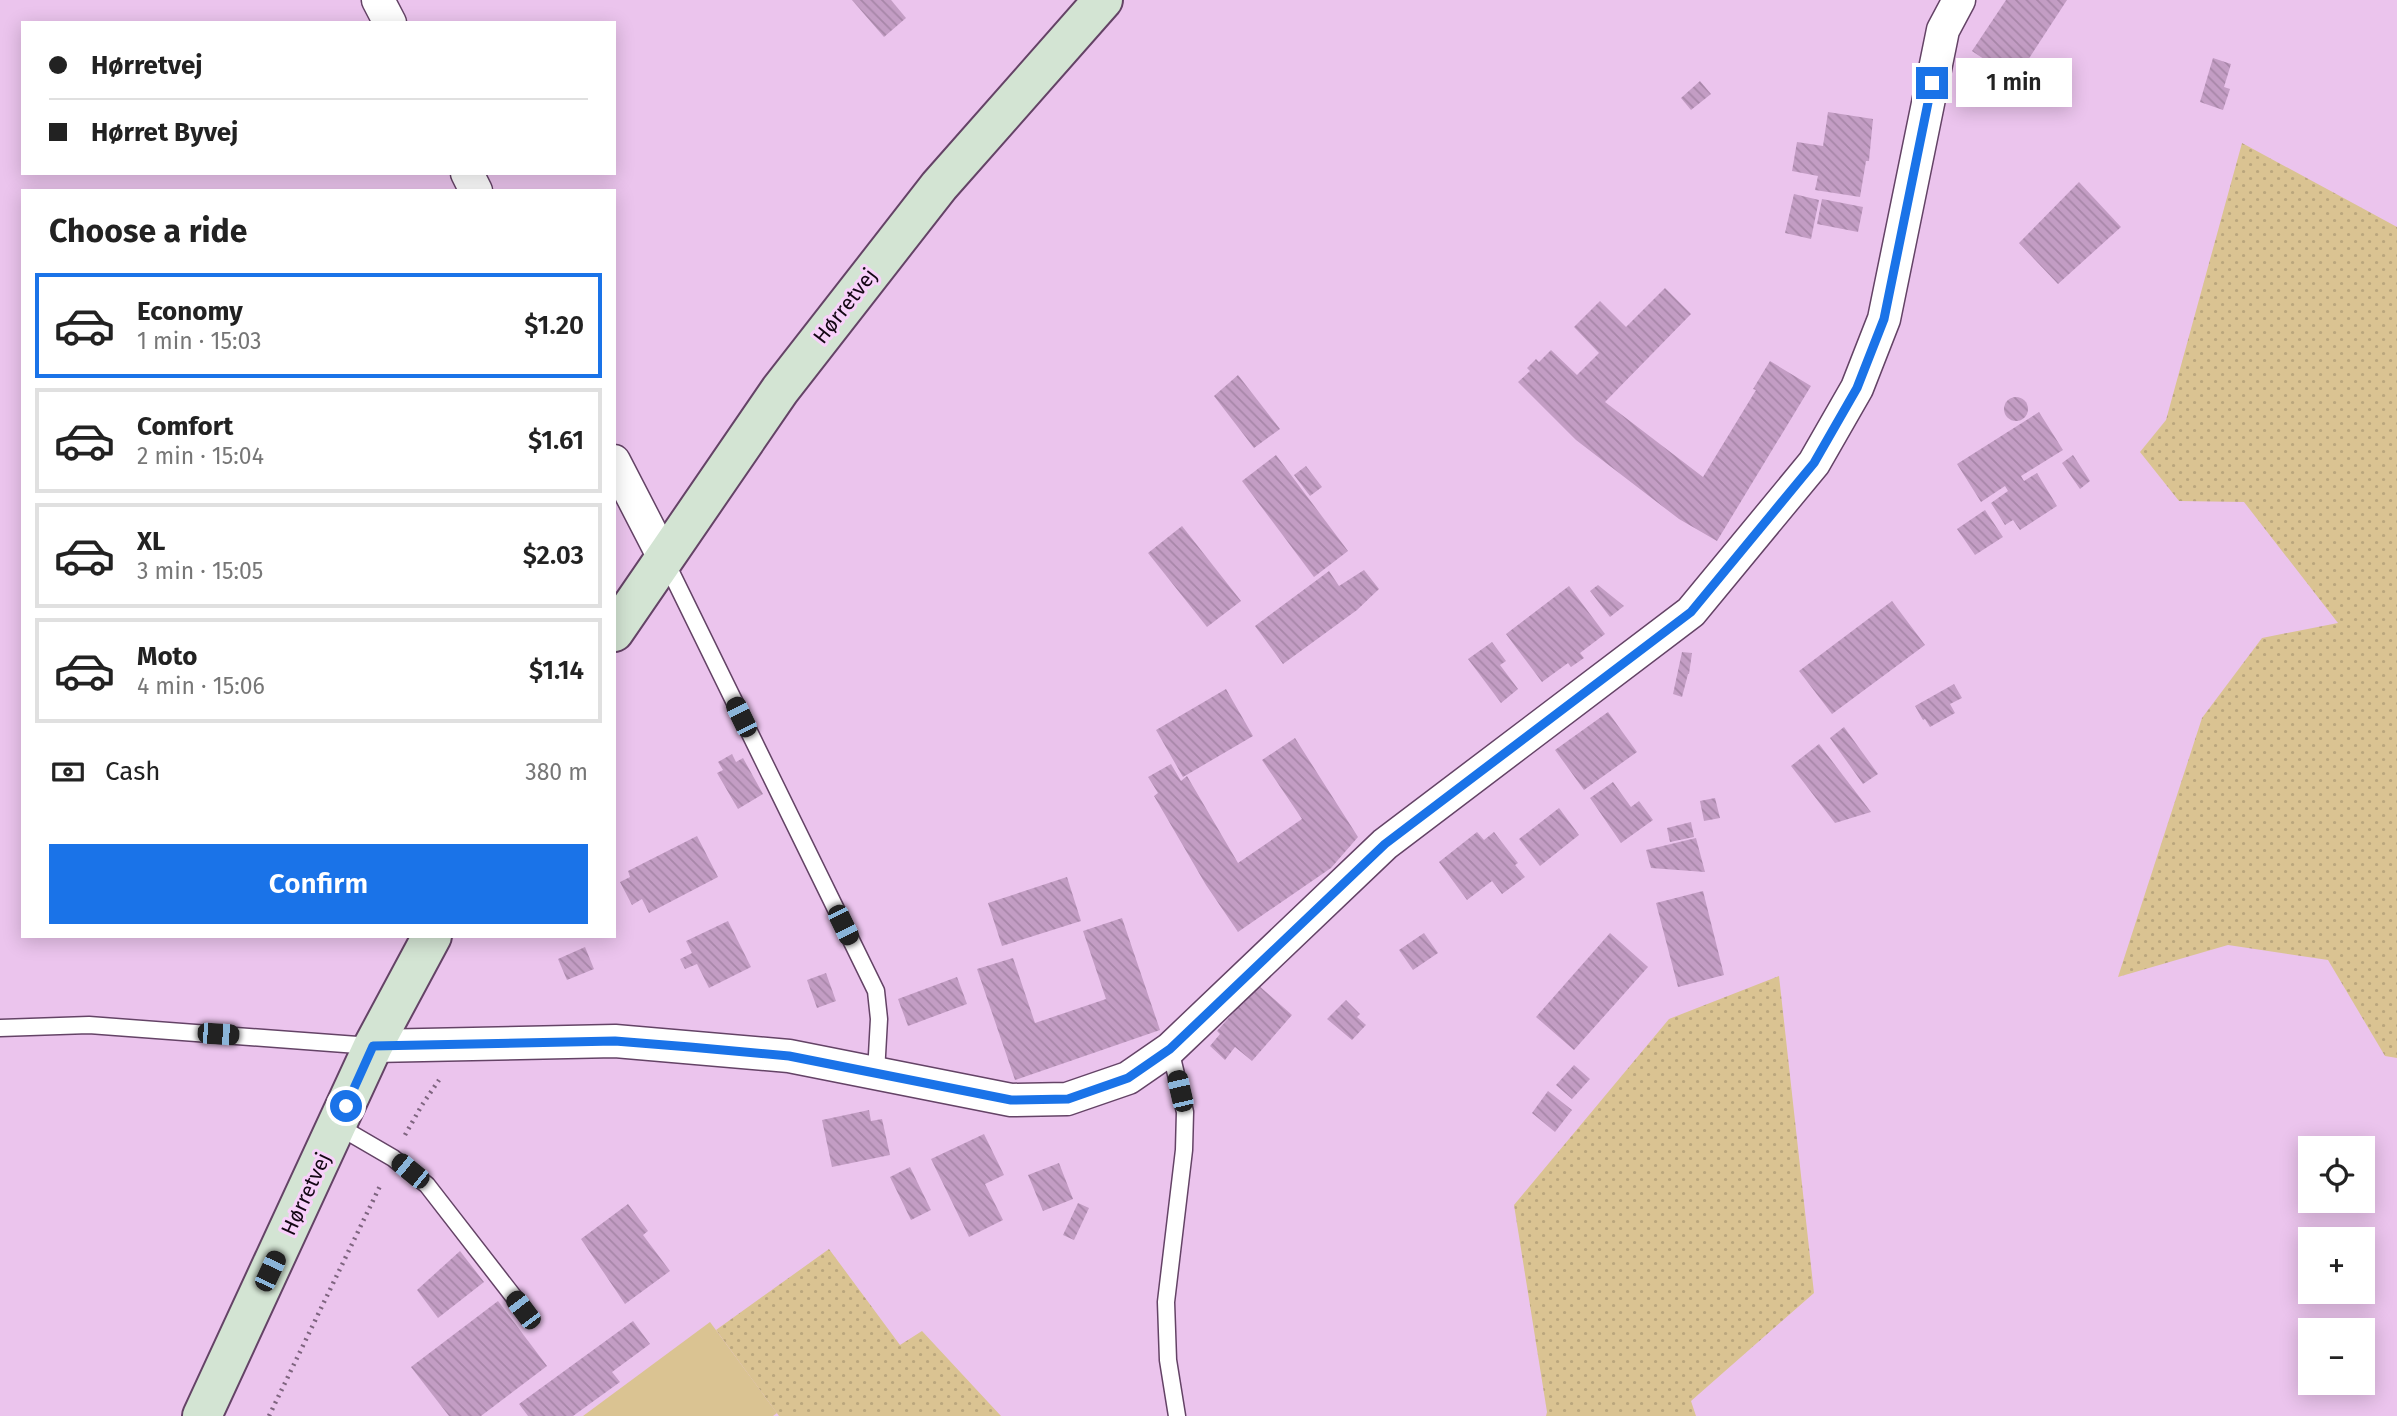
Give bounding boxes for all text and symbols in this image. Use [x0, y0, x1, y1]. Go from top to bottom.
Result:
text: Hørretvej [91, 50, 203, 81]
callout: 1 min [1956, 58, 2072, 108]
route end [1916, 67, 1948, 99]
text: 1 min [1986, 68, 2042, 96]
text: Hørret Byvej [91, 117, 238, 148]
text: Choose a ride [49, 212, 247, 250]
street label: Hørretvej [807, 263, 883, 349]
icon: car [53, 294, 116, 357]
text: Economy [137, 296, 243, 327]
text: $1.20 [524, 310, 584, 341]
text: 1 min · 15:03 [137, 327, 262, 355]
icon: car [53, 409, 116, 472]
text: Comfort [137, 411, 233, 442]
text: $1.61 [528, 425, 584, 456]
text: 2 min · 15:04 [137, 442, 264, 470]
icon: car [53, 524, 116, 587]
text: XL [137, 526, 165, 557]
text: $2.03 [523, 540, 584, 571]
text: 3 min · 15:05 [137, 557, 263, 585]
icon: car [53, 639, 116, 702]
text: Moto [137, 641, 197, 672]
text: $1.14 [529, 655, 584, 686]
text: 4 min · 15:06 [137, 672, 265, 700]
car [723, 694, 760, 740]
icon: cash [49, 753, 87, 791]
text: Cash [105, 756, 161, 787]
text: 380 m [525, 758, 588, 786]
button: Confirm [49, 844, 588, 924]
car [825, 902, 862, 948]
car [197, 1022, 240, 1046]
car [1166, 1068, 1195, 1114]
route start [330, 1090, 362, 1122]
map controls [2298, 1136, 2375, 1395]
button: locate [2298, 1136, 2375, 1213]
street label: Hørretvej [275, 1148, 337, 1240]
car [388, 1150, 433, 1192]
button: + [2298, 1227, 2375, 1304]
car [252, 1248, 289, 1294]
car [502, 1287, 545, 1333]
button: − [2298, 1318, 2375, 1395]

